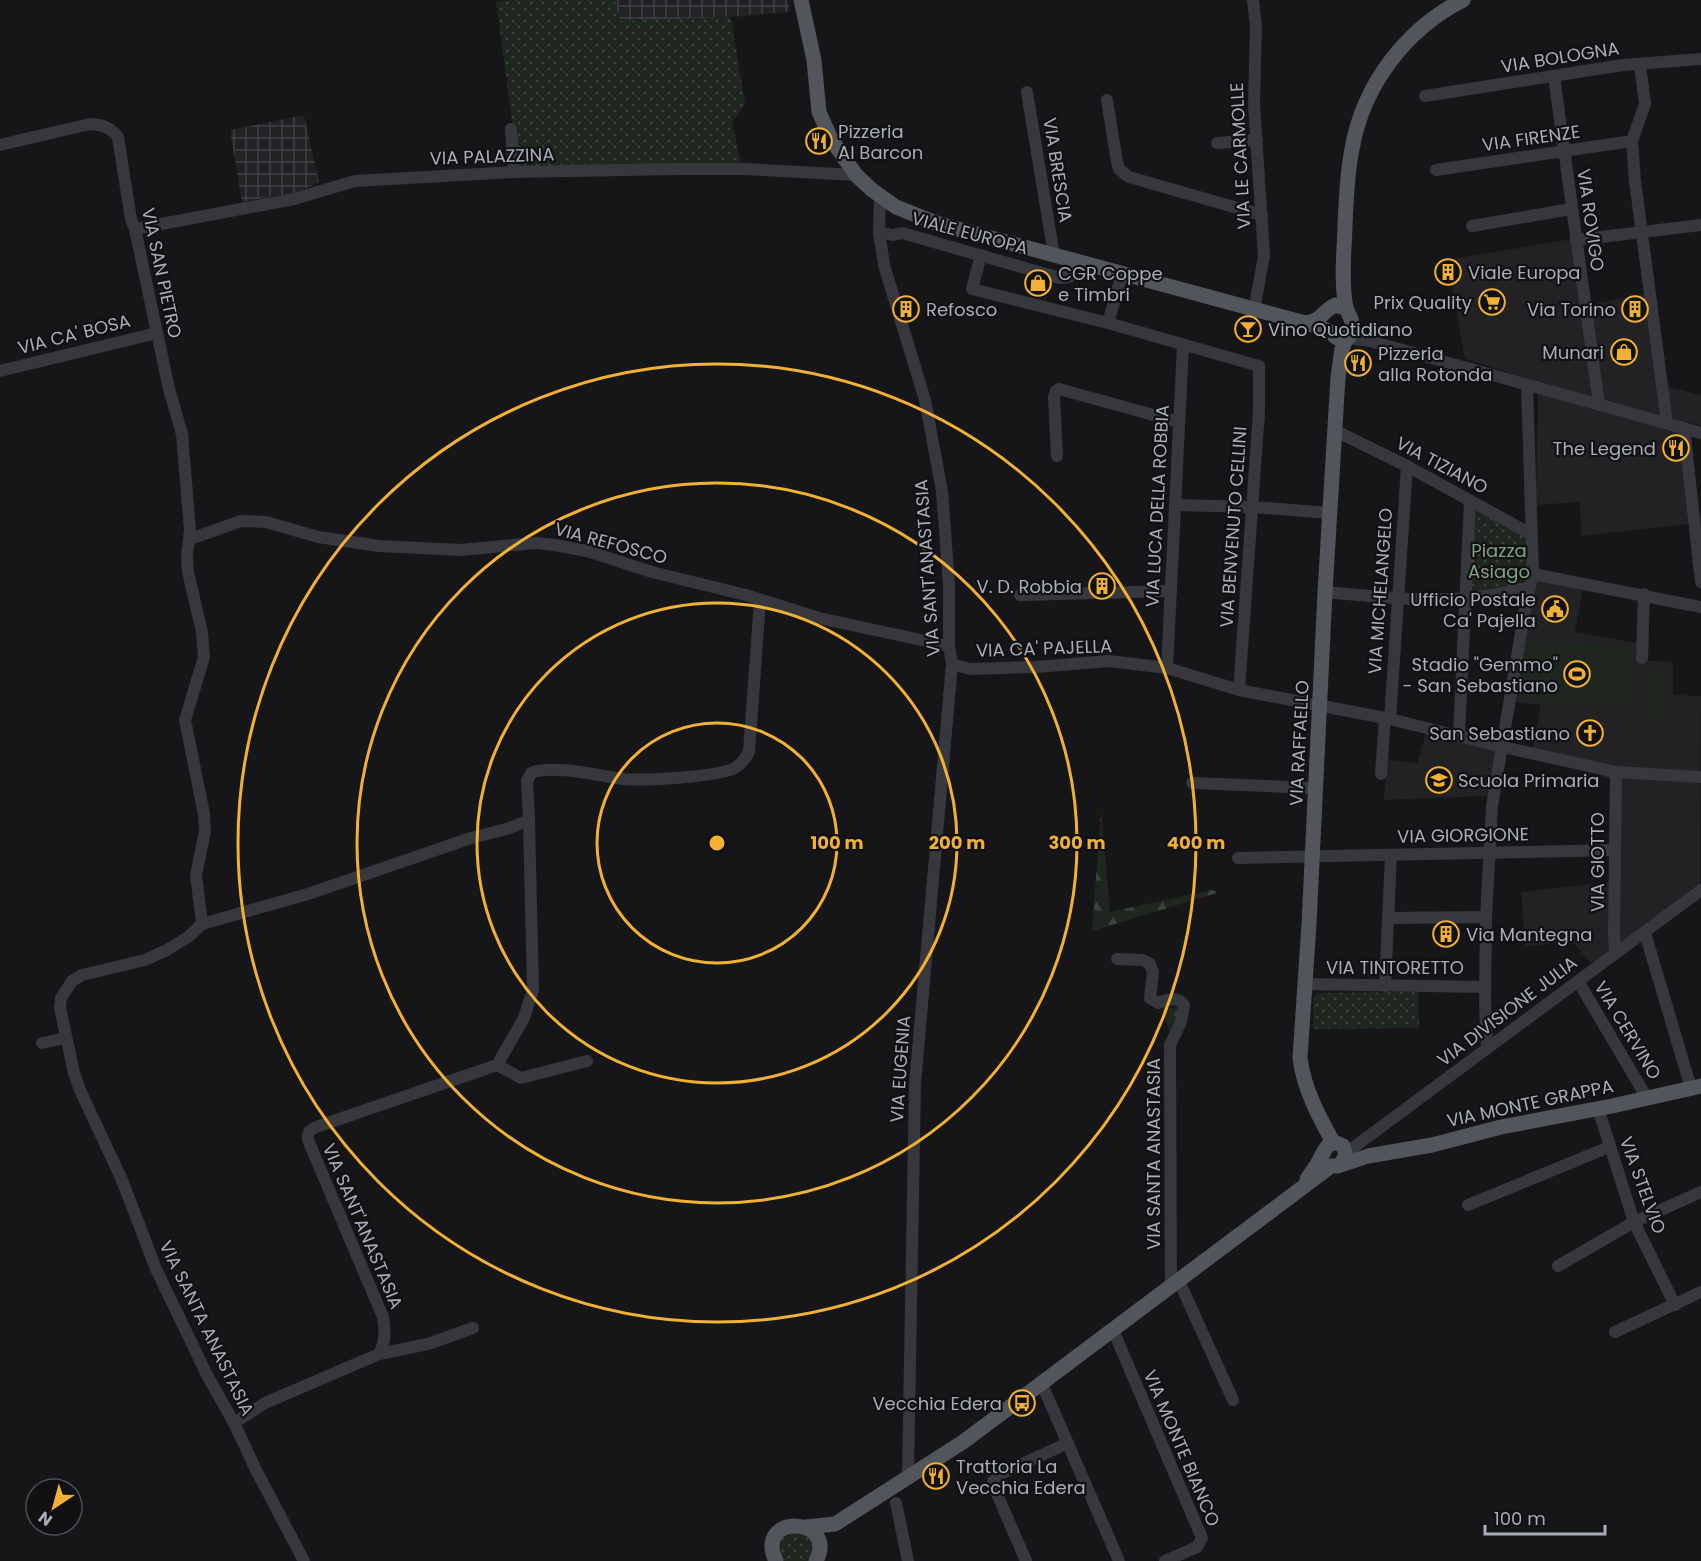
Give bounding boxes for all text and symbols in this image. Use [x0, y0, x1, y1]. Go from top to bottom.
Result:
street label: VIA BOLOGNA [1499, 35, 1621, 79]
street label: VIA LE CARMOLLE [1224, 82, 1256, 230]
street label: VIA BRESCIA [1037, 116, 1079, 224]
place label: Pizzeria Al Barcon [838, 119, 923, 165]
street label: VIA FIRENZE [1480, 119, 1582, 157]
restaurant icon: Pizzeria Al Barcon [804, 126, 834, 156]
street label: VIA PALAZZINA [429, 141, 555, 171]
street label: VIA ROVIGO [1571, 167, 1611, 273]
street label: VIALE EUROPA [909, 205, 1031, 261]
street label: VIA SAN PIETRO [136, 206, 188, 340]
building icon: Viale Europa [1433, 257, 1463, 287]
place label: Viale Europa [1468, 260, 1580, 285]
place label: CGR Coppe e Timbri [1058, 261, 1163, 307]
shop icon: CGR Coppe e Timbri [1023, 268, 1053, 298]
supermarket icon: Prix Quality [1477, 287, 1507, 317]
place label: Prix Quality [1374, 290, 1472, 315]
building icon: Refosco [891, 294, 921, 324]
building icon: Via Torino [1620, 294, 1650, 324]
place label: Refosco [926, 297, 997, 322]
place label: Via Torino [1527, 297, 1616, 322]
street label: VIA CA' BOSA [15, 308, 133, 360]
bar icon: Vino Quotidiano [1233, 314, 1263, 344]
place label: Vino Quotidiano [1268, 317, 1412, 342]
shop icon: Munari [1609, 337, 1639, 367]
place label: Munari [1542, 340, 1604, 365]
place label: Pizzeria alla Rotonda [1378, 341, 1492, 387]
restaurant icon: Pizzeria alla Rotonda [1343, 348, 1373, 378]
street label: VIA LUCA DELLA ROBBIA [1139, 404, 1175, 608]
street label: VIA BENVENUTO CELLINI [1214, 426, 1252, 628]
street label: VIA TIZIANO [1392, 430, 1492, 500]
restaurant icon: The Legend [1661, 433, 1691, 463]
place label: The Legend [1553, 436, 1656, 461]
street label: VIA SANT'ANASTASIA [908, 478, 946, 658]
street label: VIA MICHELANGELO [1362, 507, 1398, 675]
street label: VIA REFOSCO [552, 516, 670, 570]
park label: Piazza Asiago [1468, 538, 1530, 584]
building icon: V. D. Robbia [1087, 571, 1117, 601]
place label: V. D. Robbia [977, 574, 1082, 599]
place label: Ufficio Postale Ca' Pajella [1410, 587, 1536, 633]
public building icon: Ufficio Postale Ca' Pajella [1540, 594, 1570, 624]
street label: VIA CA' PAJELLA [975, 633, 1113, 663]
place label: Stadio "Gemmo" - San Sebastiano [1403, 652, 1558, 698]
sports icon: Stadio "Gemmo" - San Sebastiano [1562, 659, 1592, 689]
street label: VIA RAFFAELLO [1283, 680, 1315, 806]
church icon: San Sebastiano [1575, 718, 1605, 748]
place label: San Sebastiano [1429, 721, 1570, 746]
school or university icon: Scuola Primaria [1424, 765, 1454, 795]
place label: Scuola Primaria [1458, 768, 1600, 793]
street label: VIA GIOTTO [1585, 812, 1610, 912]
street label: VIA GIORGIONE [1397, 821, 1529, 849]
text: 100 m [810, 830, 864, 855]
text: 200 m [929, 830, 985, 855]
text: 300 m [1048, 830, 1106, 855]
text: 400 m [1167, 830, 1225, 855]
centre of rings [707, 833, 727, 853]
building icon: Via Mantegna [1431, 919, 1461, 949]
place label: Via Mantegna [1466, 922, 1592, 947]
street label: VIA DIVISIONE JULIA [1432, 950, 1582, 1072]
street label: VIA TINTORETTO [1326, 955, 1464, 980]
street label: VIA CERVINO [1589, 976, 1667, 1084]
street label: VIA EUGENIA [884, 1015, 916, 1123]
street label: VIA SANTA ANASTASIA [1141, 1058, 1166, 1250]
street label: VIA MONTE GRAPPA [1444, 1073, 1616, 1133]
street label: VIA STELVIO [1614, 1133, 1672, 1237]
street label: VIA SANT'ANASTASIA [317, 1139, 409, 1313]
street label: VIA SANTA ANASTASIA [154, 1236, 260, 1420]
street label: VIA MONTE BIANCO [1138, 1366, 1226, 1530]
bus stop icon: Vecchia Edera [1007, 1388, 1037, 1418]
place label: Vecchia Edera [872, 1391, 1002, 1416]
place label: Trattoria La Vecchia Edera [956, 1454, 1086, 1500]
restaurant icon: Trattoria La Vecchia Edera [921, 1461, 951, 1491]
north arrow [24, 1477, 84, 1537]
scale bar [1485, 1498, 1605, 1536]
text: N [34, 1506, 57, 1532]
text: 100 m [1494, 1506, 1546, 1531]

